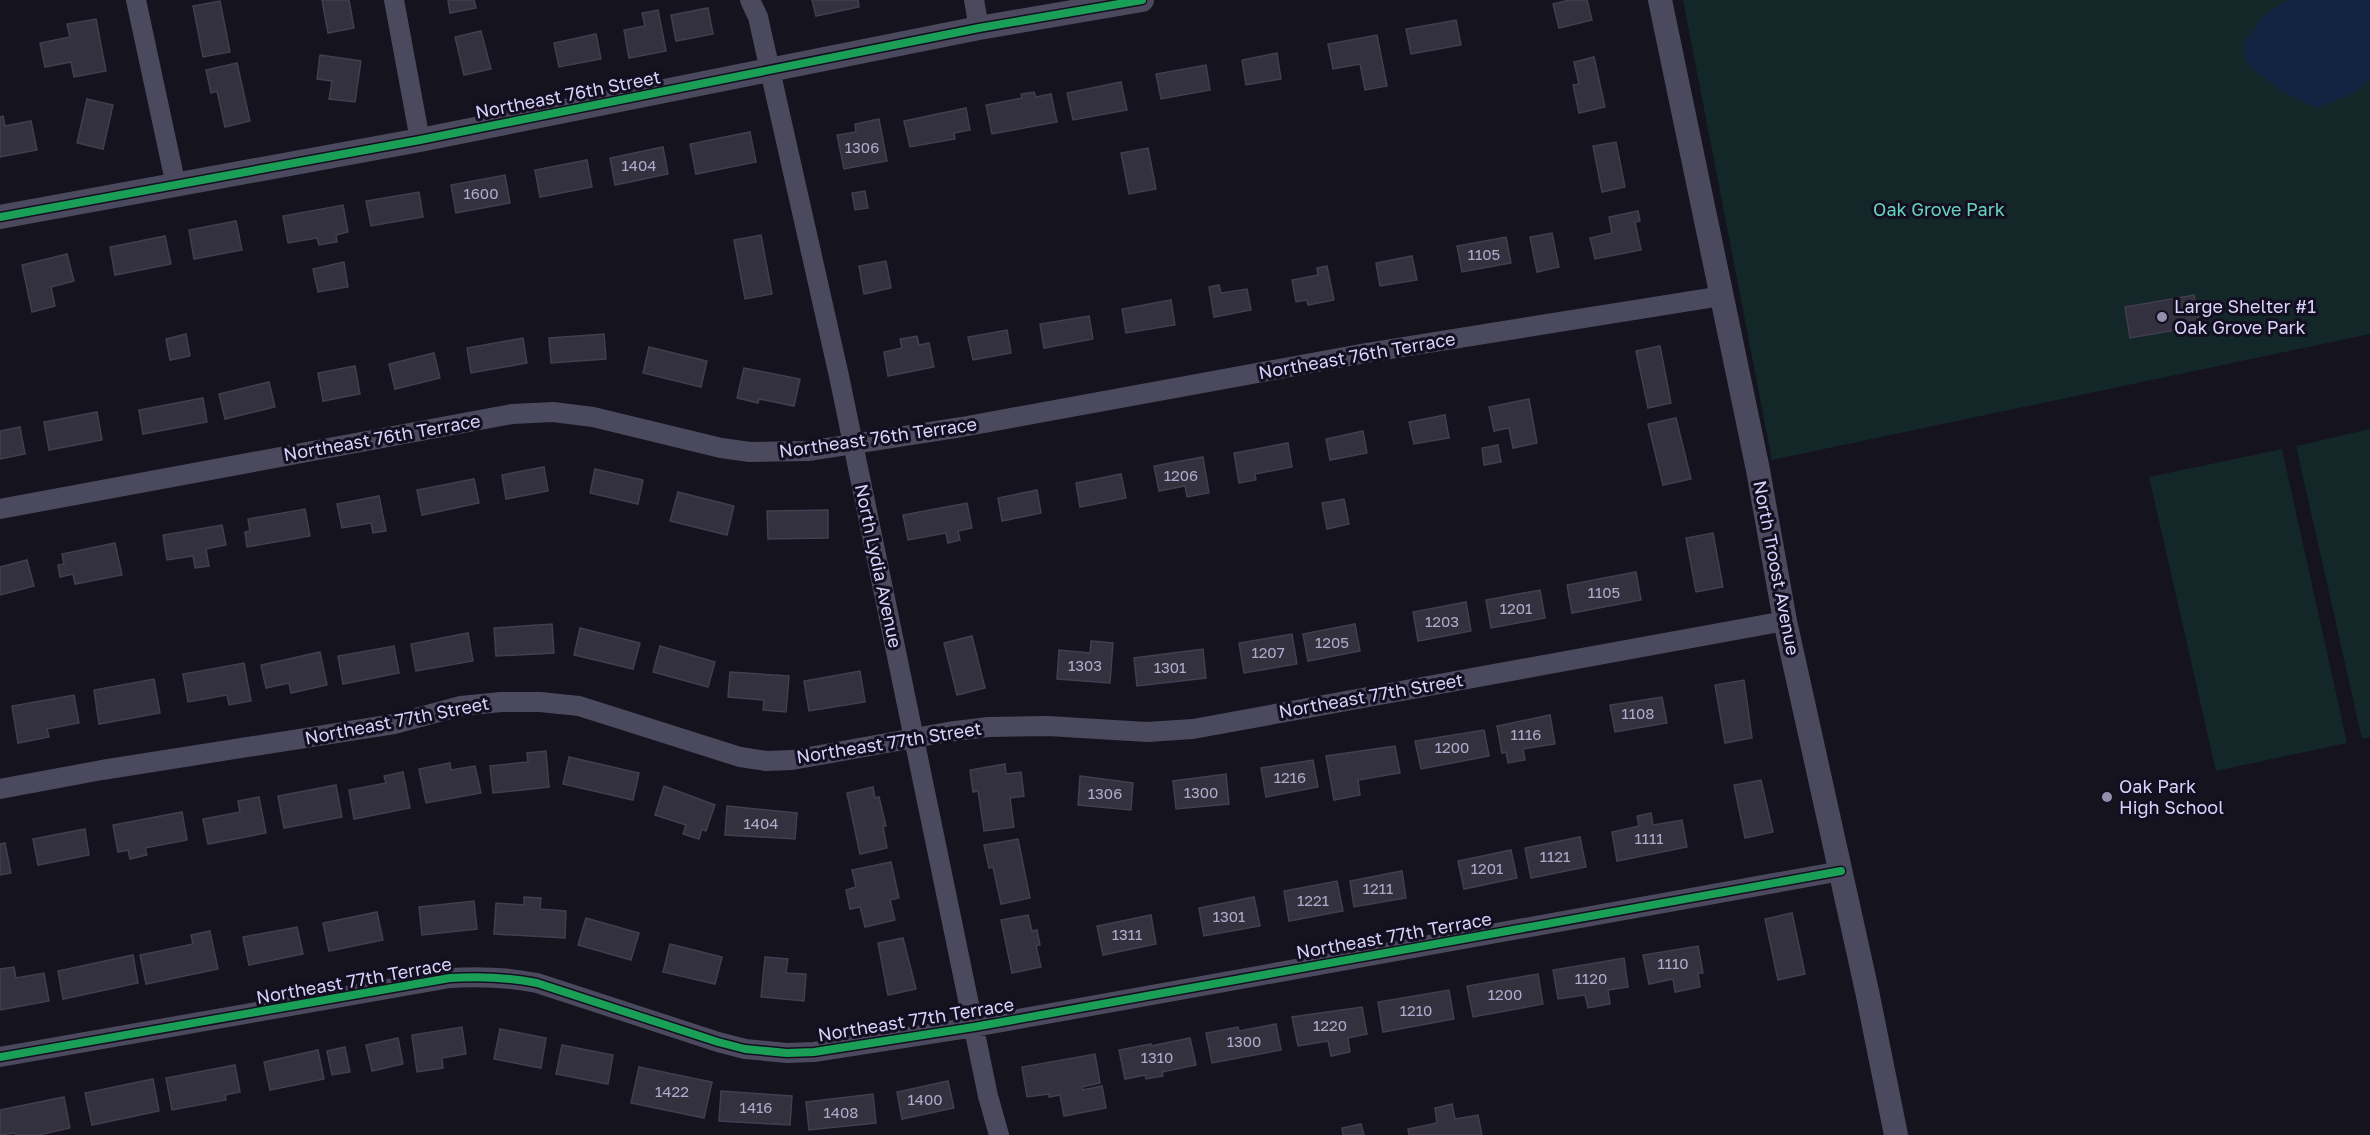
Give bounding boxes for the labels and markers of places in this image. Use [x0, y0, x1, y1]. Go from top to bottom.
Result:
place label: Large Shelter #1 Oak Grove Park [2174, 295, 2316, 338]
marker: Large Shelter #1 Oak Grove Park [2155, 310, 2169, 324]
place label: Oak Park High School [2119, 775, 2224, 818]
marker: Oak Park High School [2100, 790, 2114, 804]

